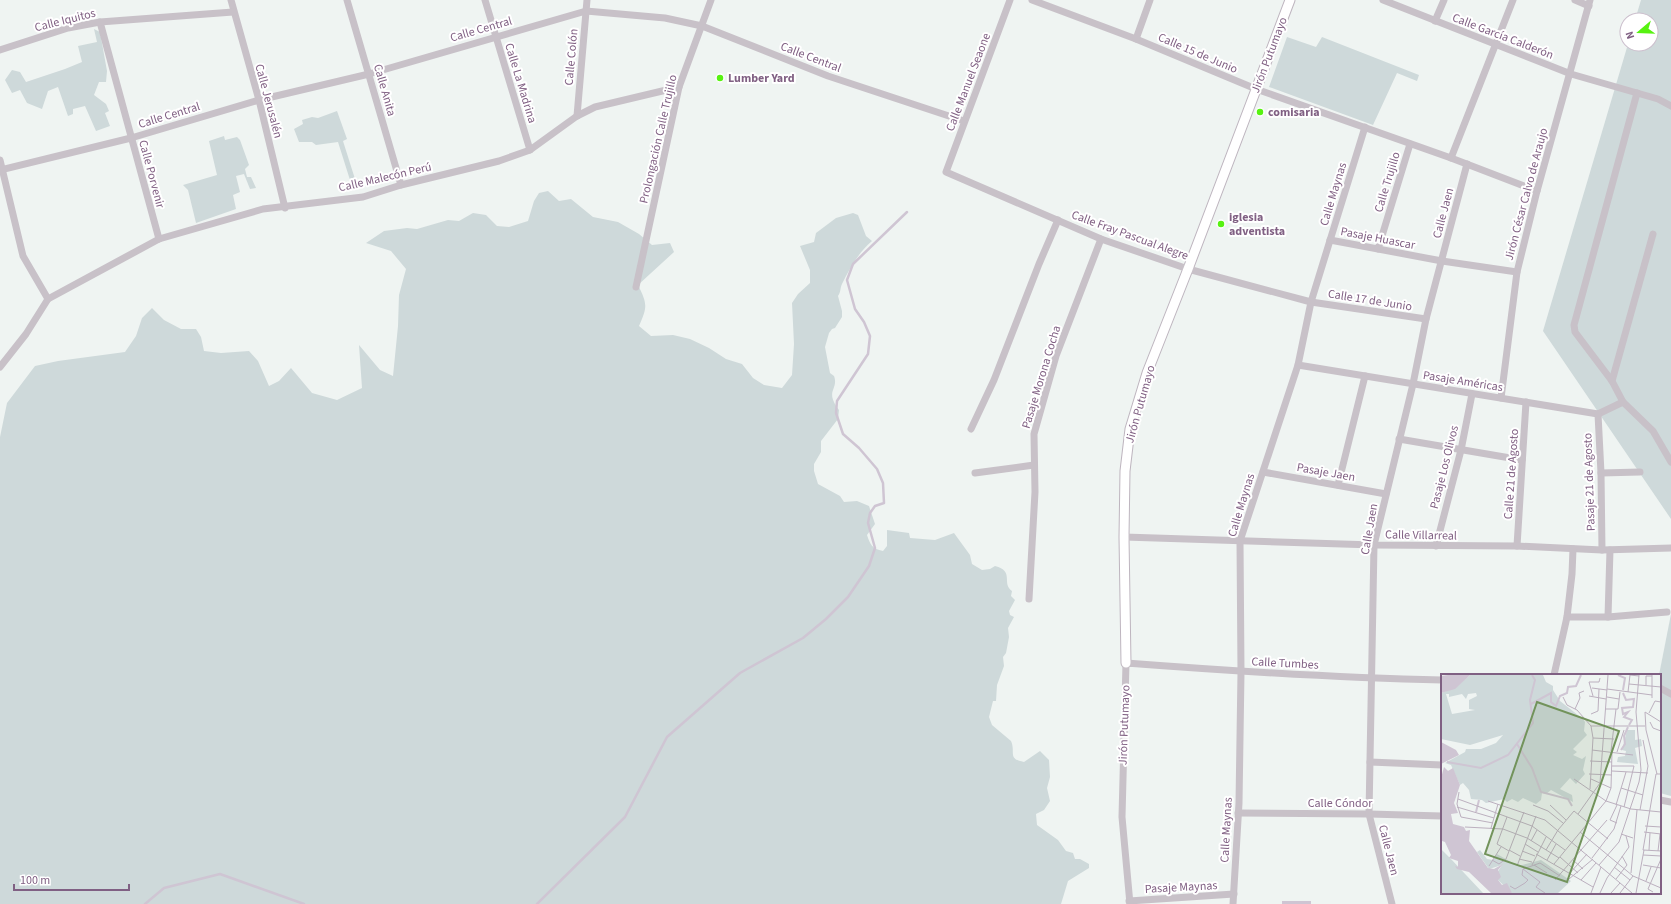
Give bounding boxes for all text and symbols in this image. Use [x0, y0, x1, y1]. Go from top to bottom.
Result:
street label: Calle Iquitos [33, 5, 97, 36]
street label: Calle García Calderón [1450, 9, 1556, 64]
north arrow [1619, 12, 1659, 52]
street label: Calle Central [448, 13, 514, 46]
street label: Jirón Putumayo [1247, 15, 1292, 96]
street label: Calle Colón [561, 28, 582, 86]
street label: Calle 15 de Junio [1155, 29, 1240, 78]
text: N [1622, 29, 1638, 41]
street label: Calle Manuel Seaone [942, 31, 995, 134]
street label: Calle Central [778, 38, 844, 77]
street label: Calle La Madrina [500, 41, 541, 125]
street label: Calle Jerusalén [250, 62, 287, 140]
street label: Calle Anita [369, 62, 400, 118]
place label: Lumber Yard [728, 70, 795, 87]
street label: Prolongación Calle Trujillo [635, 73, 682, 205]
marker: Lumber Yard [715, 73, 725, 83]
street label: Calle Central [136, 98, 202, 133]
place label: comisaria [1268, 104, 1320, 121]
marker: comisaria [1255, 107, 1265, 117]
street label: Jirón César Calvo de Araujo [1501, 126, 1552, 262]
street label: Calle Porvenir [134, 138, 169, 211]
street label: Calle Trujillo [1370, 150, 1405, 215]
street label: Calle Malecón Perú [337, 159, 433, 196]
street label: Calle Maynas [1316, 160, 1351, 228]
street label: Calle Jaen [1429, 186, 1458, 240]
street label: Calle Fray Pascual Alegre [1069, 206, 1191, 265]
place label: iglesia adventista [1229, 209, 1285, 240]
marker: iglesia adventista [1216, 219, 1226, 229]
street label: Pasaje Huascar [1339, 223, 1418, 254]
street label: Calle 17 de Junio [1327, 285, 1413, 316]
street label: Pasaje Morona Cocha [1018, 324, 1065, 431]
street label: Jirón Putumayo [1121, 363, 1160, 445]
street label: Pasaje Américas [1422, 367, 1504, 396]
street label: Pasaje Los Olivos [1426, 424, 1463, 511]
street label: Calle 21 de Agosto [1500, 428, 1523, 520]
street label: Pasaje 21 de Agosto [1579, 433, 1600, 531]
street label: Pasaje Jaen [1295, 459, 1356, 486]
street label: Calle Maynas [1224, 471, 1259, 539]
street label: Calle Jaen [1357, 502, 1382, 556]
street label: Calle Villarreal [1385, 526, 1457, 545]
street label: Calle Tumbes [1251, 653, 1319, 674]
inset map [1441, 674, 1661, 894]
street label: Jirón Putumayo [1115, 685, 1134, 765]
street label: Calle Cóndor [1308, 795, 1373, 812]
street label: Calle Maynas [1216, 797, 1237, 863]
street label: Calle Jaen [1374, 823, 1403, 877]
scale bar [14, 866, 129, 892]
text: 100 m [20, 872, 50, 889]
street label: Pasaje Maynas [1144, 877, 1218, 898]

